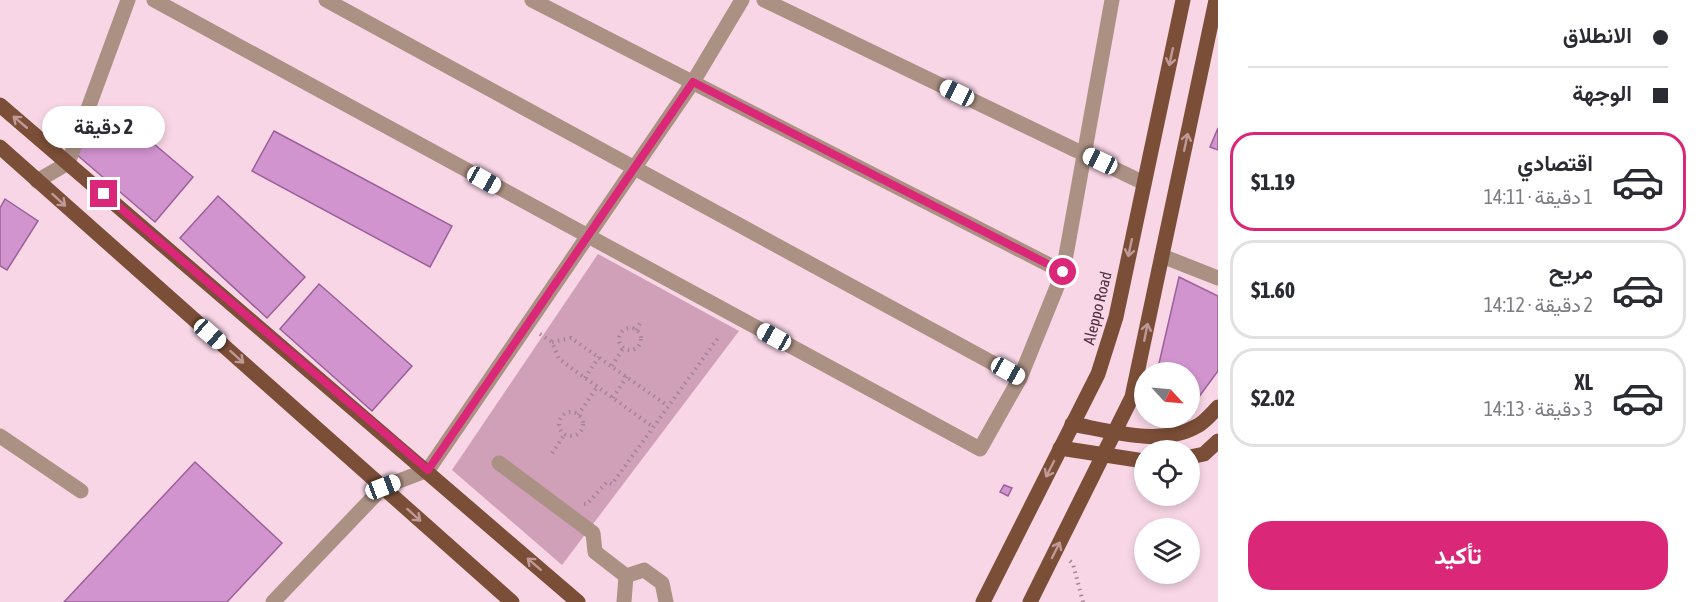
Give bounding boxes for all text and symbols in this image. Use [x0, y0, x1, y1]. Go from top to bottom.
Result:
text: الانطلاق [1563, 22, 1632, 48]
one-way arrow [1164, 48, 1176, 67]
car [937, 77, 977, 109]
text: الوجهة [1572, 80, 1632, 106]
callout: 2 دقيقة [42, 107, 166, 149]
one-way arrow [13, 115, 28, 129]
text: 2 دقيقة [74, 115, 133, 138]
one-way arrow [1181, 132, 1192, 152]
car [1080, 145, 1120, 177]
text: اقتصادي [1517, 150, 1593, 176]
icon: car [1611, 155, 1665, 209]
car [464, 163, 504, 197]
text: $1.19 [1251, 169, 1295, 195]
route end [90, 180, 117, 207]
text: 1 دقيقة · 14:11 [1484, 185, 1593, 208]
one-way arrow [52, 193, 67, 207]
one-way arrow [1124, 238, 1135, 257]
route start [1049, 258, 1076, 285]
text: مريح [1549, 258, 1593, 284]
icon: car [1611, 263, 1665, 317]
street label: Aleppo Road [1079, 270, 1116, 347]
text: $1.60 [1251, 277, 1295, 303]
text: 2 دقيقة · 14:12 [1484, 293, 1593, 316]
car [191, 315, 229, 353]
car [754, 320, 794, 354]
one-way arrow [1141, 323, 1152, 343]
one-way arrow [229, 350, 244, 364]
car [988, 354, 1028, 388]
north arrow [1134, 362, 1200, 428]
map controls [1134, 362, 1200, 584]
text: XL [1575, 369, 1593, 395]
icon: car [1611, 371, 1665, 425]
text: $2.02 [1251, 385, 1295, 411]
text: 3 دقيقة · 14:13 [1484, 397, 1593, 420]
button: locate [1134, 440, 1200, 506]
one-way arrow [1043, 460, 1055, 478]
car [363, 472, 403, 502]
one-way arrow [406, 508, 421, 522]
button: layers [1134, 518, 1200, 584]
button: تأكيد [1248, 521, 1668, 590]
one-way arrow [1050, 542, 1062, 559]
one-way arrow [526, 557, 542, 570]

